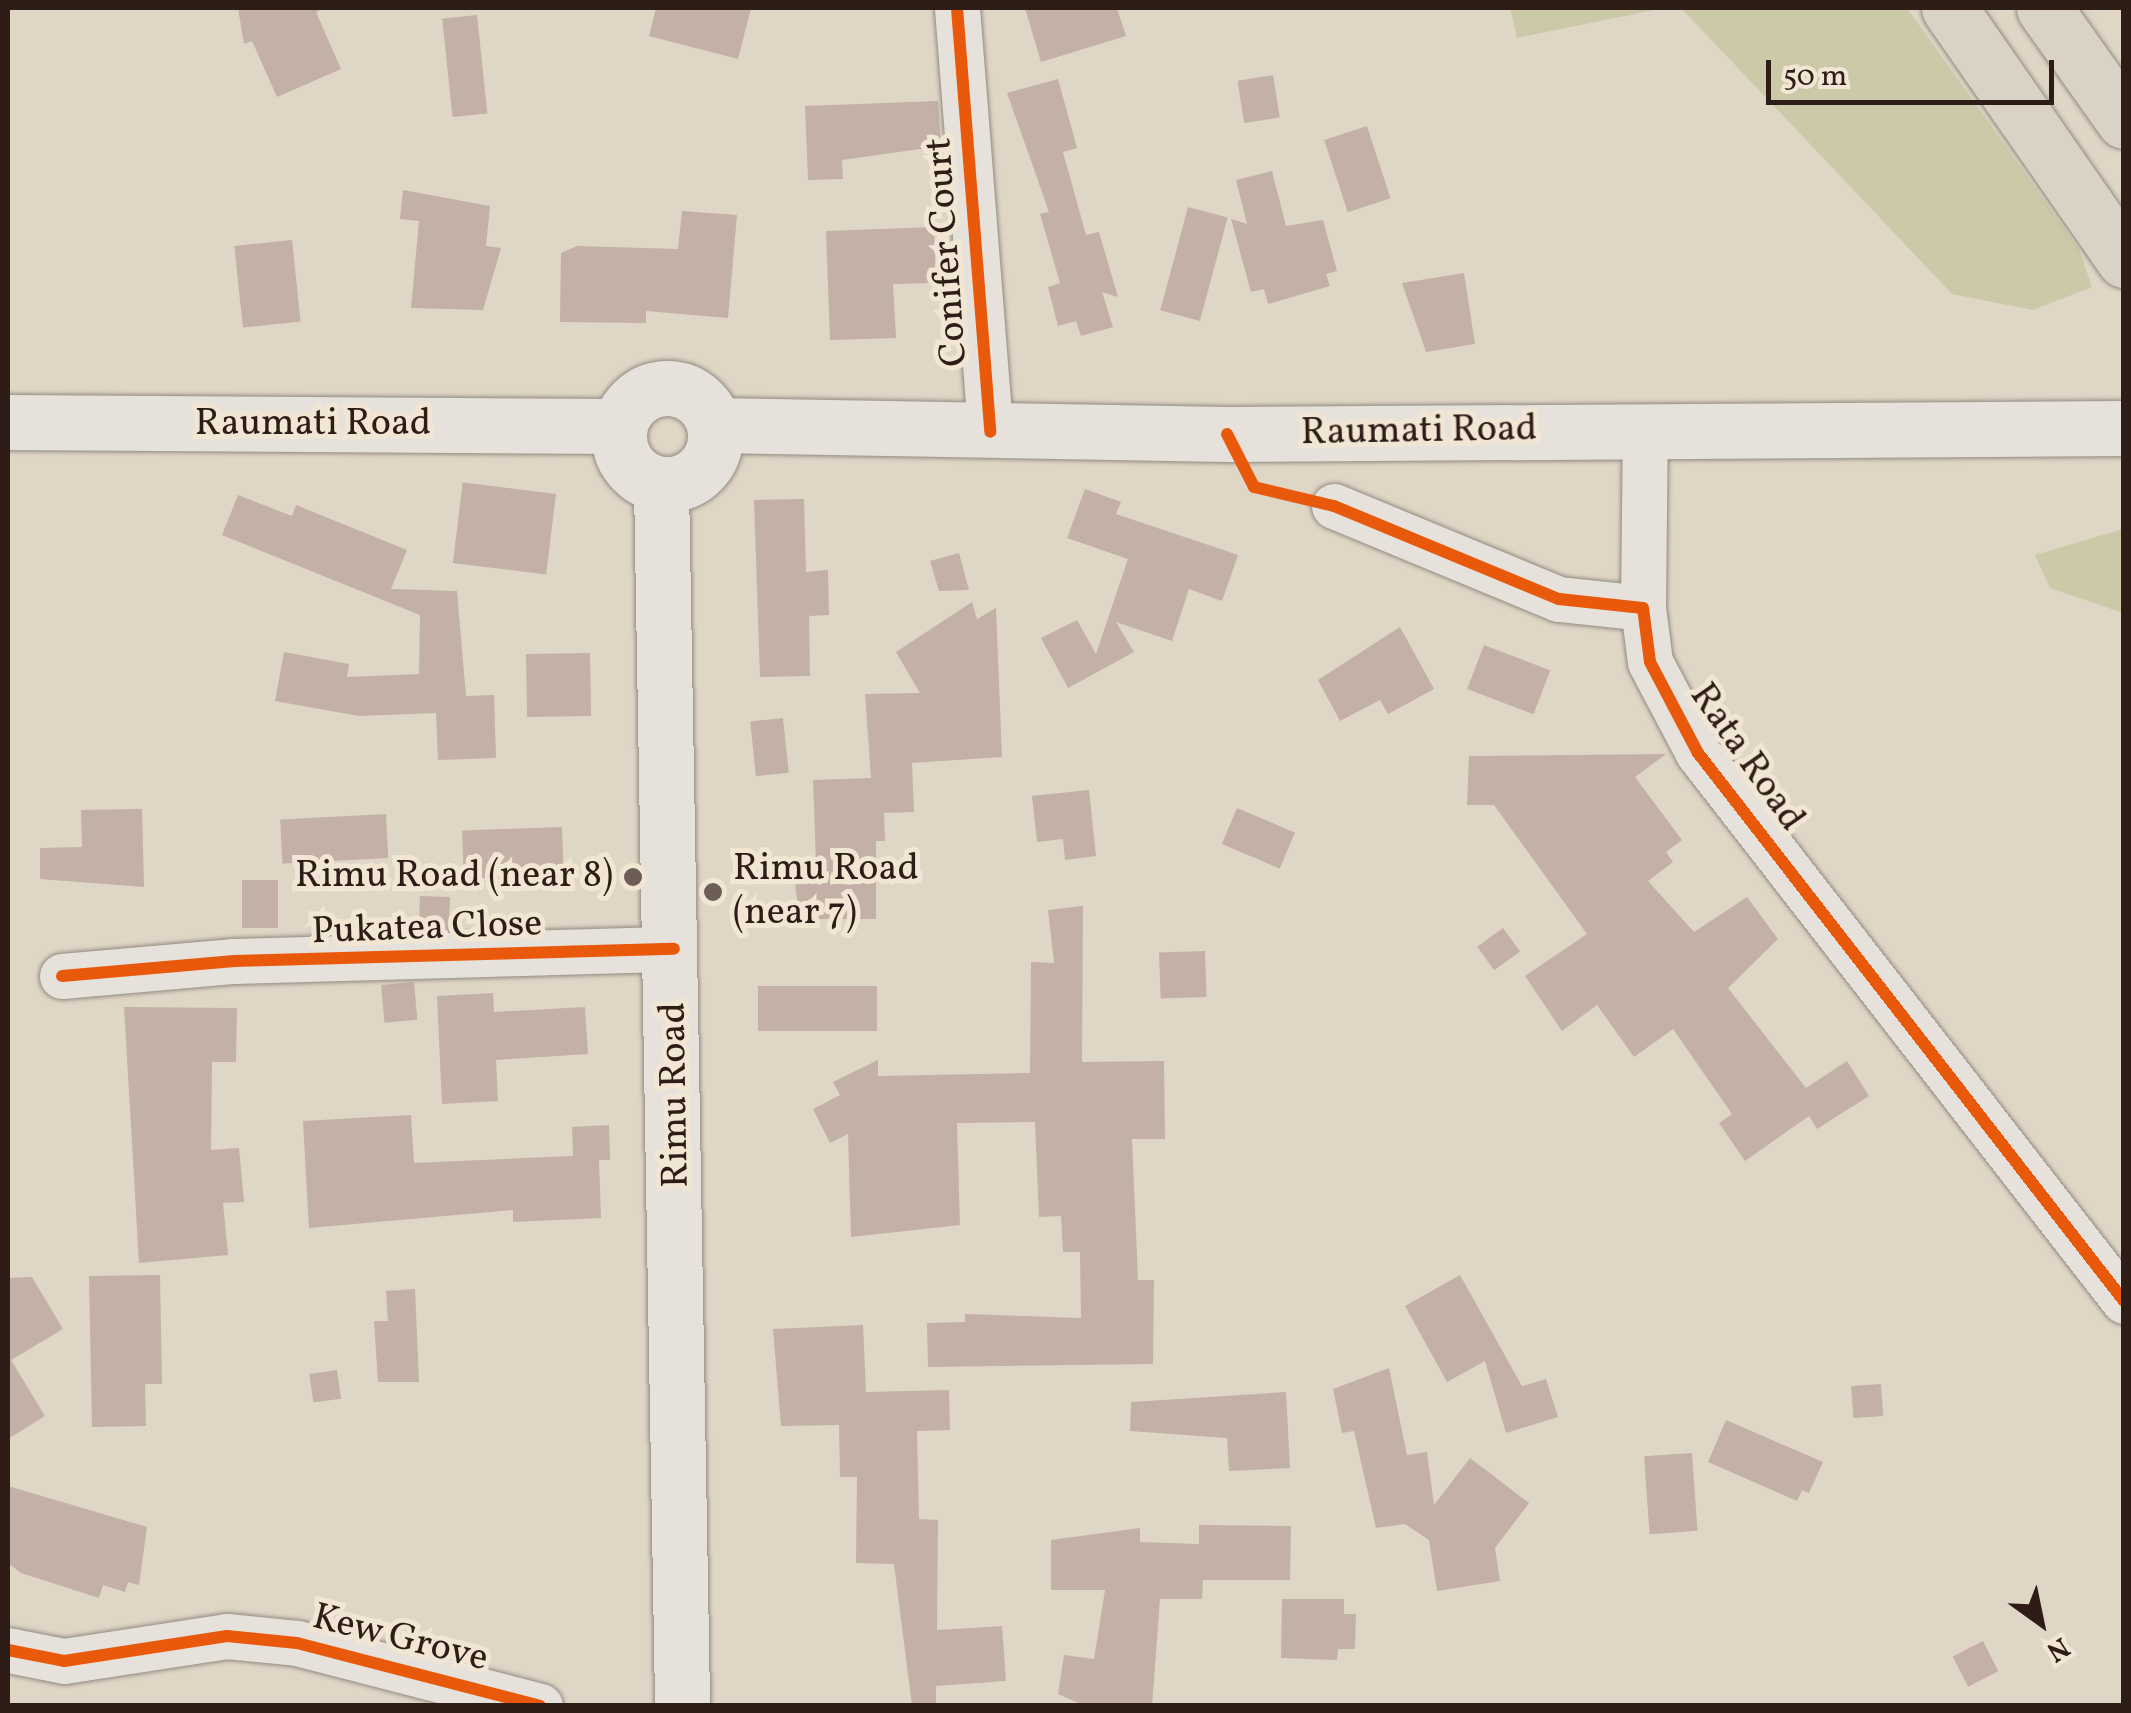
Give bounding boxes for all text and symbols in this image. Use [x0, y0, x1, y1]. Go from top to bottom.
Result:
scale bar [1771, 40, 2058, 102]
text: 50 m [1783, 56, 1847, 98]
street label: Conifer Court [917, 136, 979, 368]
street label: Raumati Road [195, 402, 431, 448]
street label: Raumati Road [1300, 407, 1538, 457]
street label: Rata Road [1679, 675, 1813, 841]
place label: Rimu Road (near 7) [733, 847, 919, 936]
place label: Rimu Road (near 8) [295, 854, 613, 900]
marker: Rimu Road (near 8) [622, 866, 644, 888]
marker: Rimu Road (near 7) [702, 881, 724, 903]
street label: Pukatea Close [311, 902, 543, 956]
street label: Rimu Road [652, 1002, 700, 1188]
north arrow [1991, 1573, 2091, 1673]
street label: Kew Grove [307, 1595, 493, 1683]
text: N [2038, 1627, 2077, 1670]

